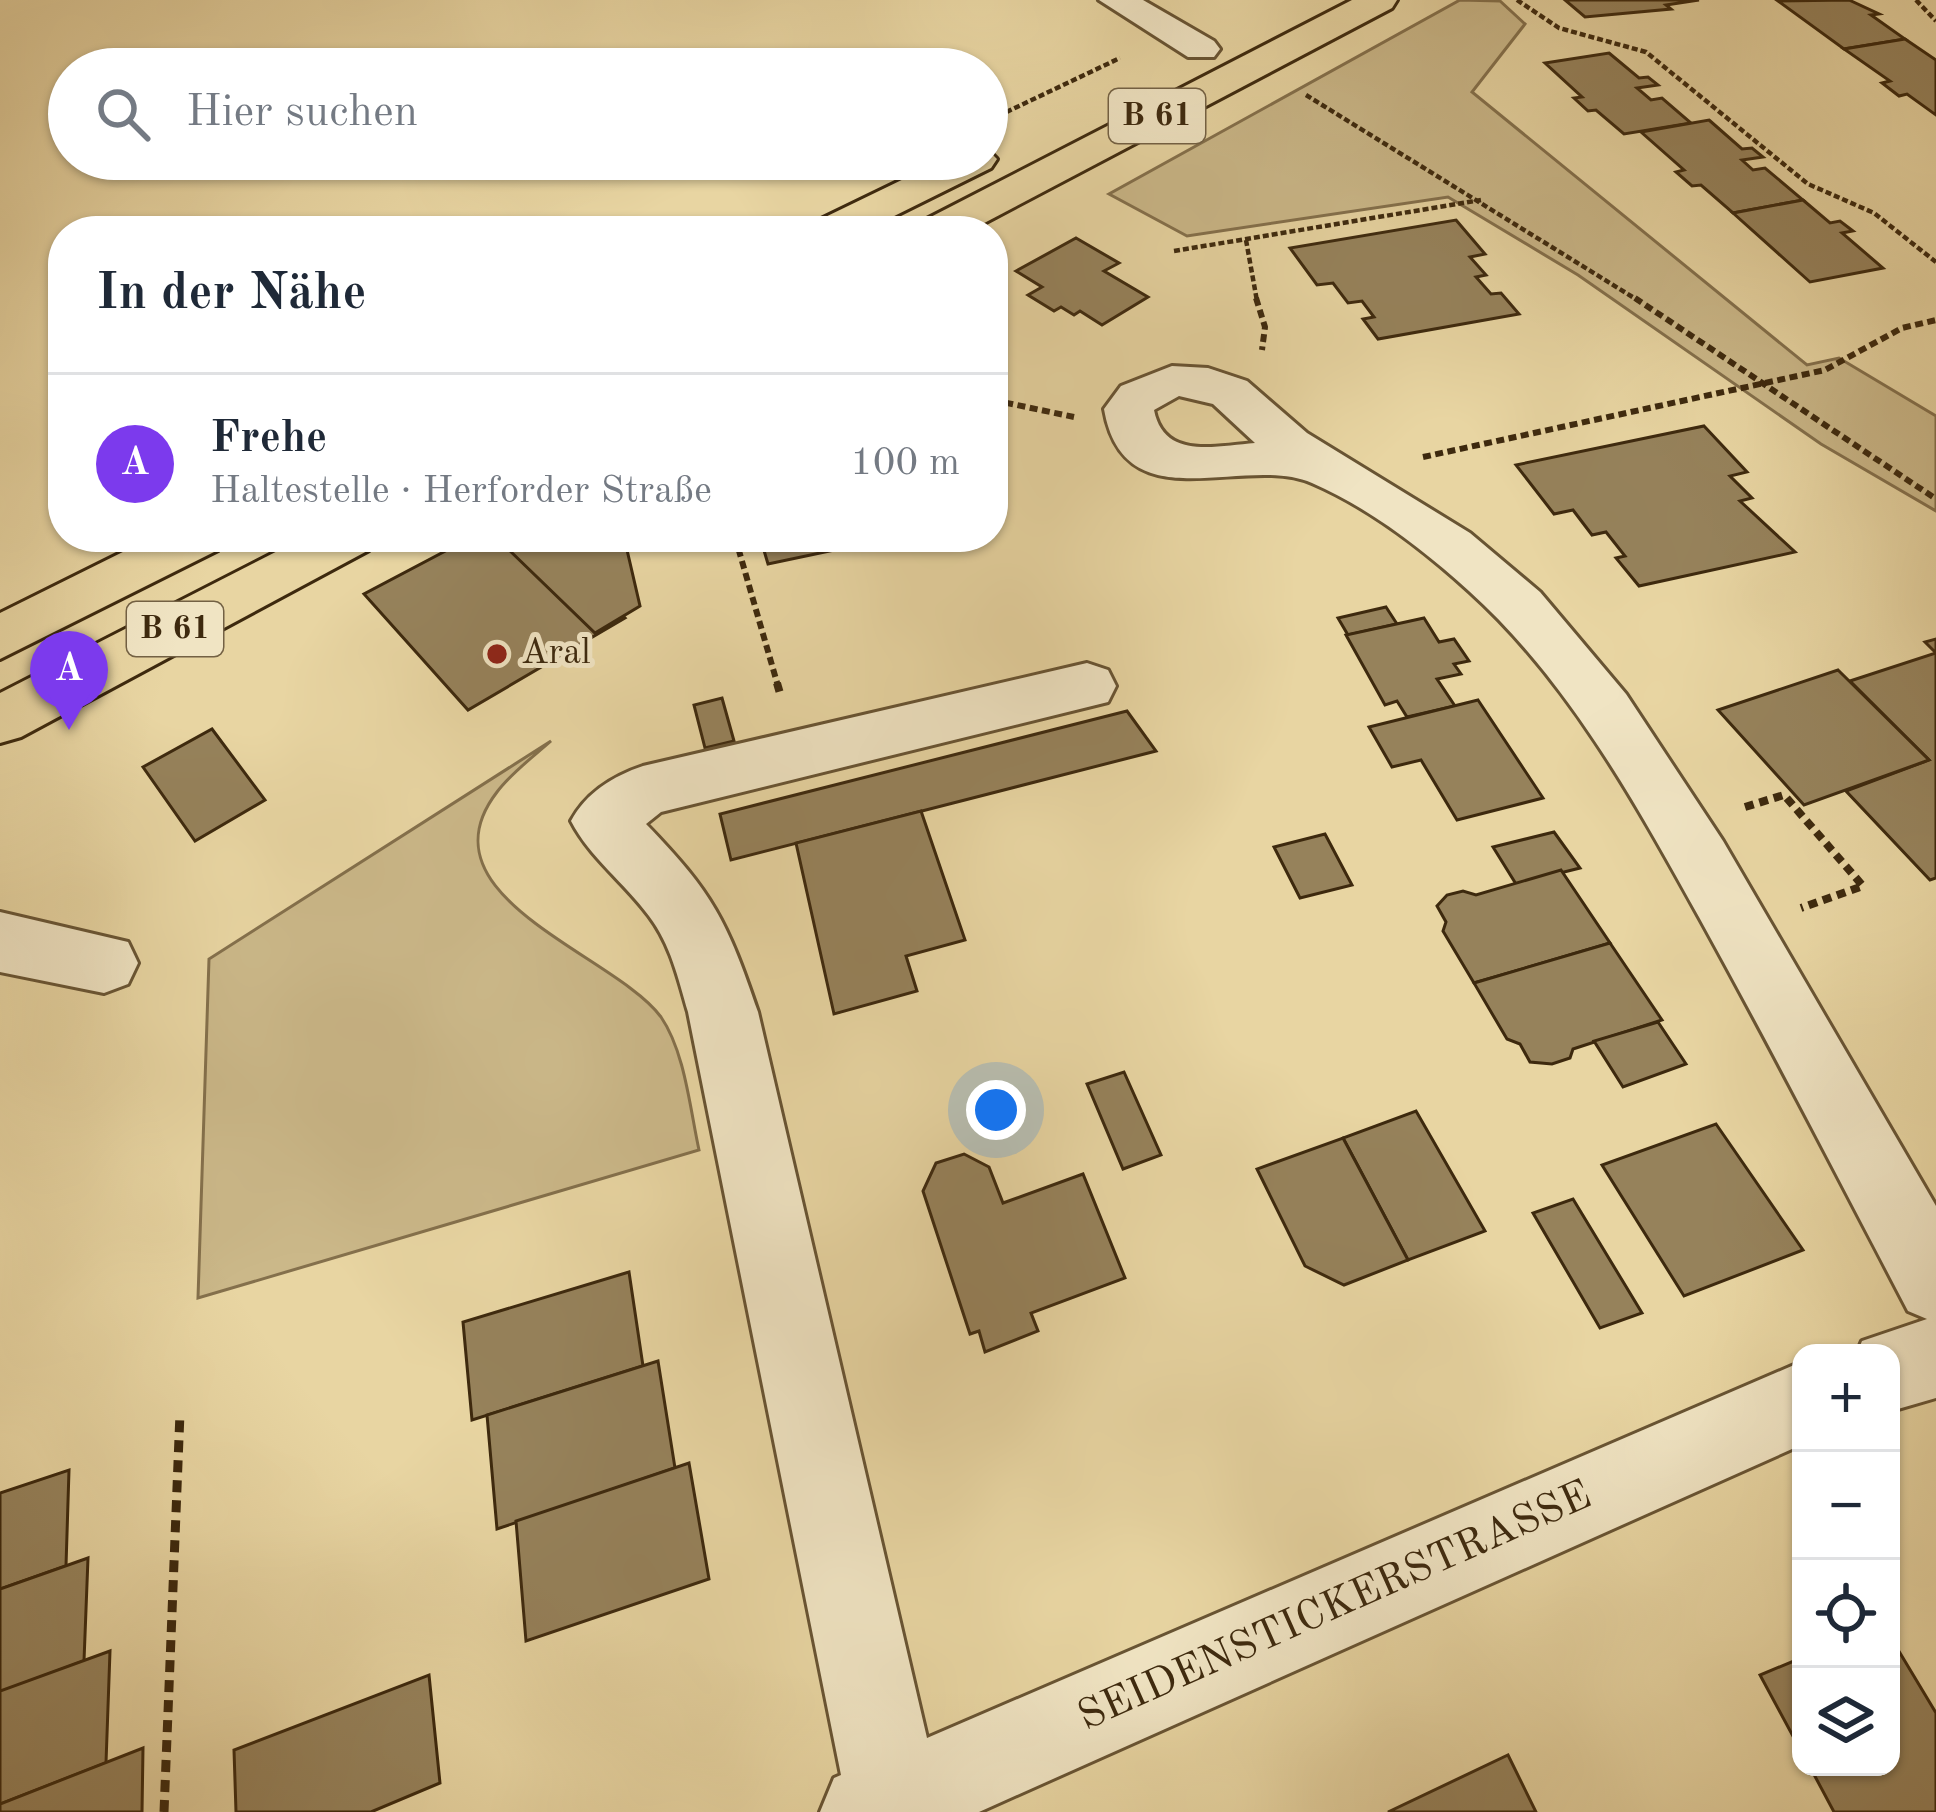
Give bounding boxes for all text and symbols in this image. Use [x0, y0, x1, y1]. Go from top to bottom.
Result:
search box [48, 48, 1008, 180]
icon: search [90, 81, 156, 147]
road number: B 61 [1109, 89, 1205, 143]
text: Hier suchen [186, 91, 418, 136]
text: In der Nähe [96, 269, 367, 320]
text: Frehe [210, 417, 327, 462]
text: A [120, 444, 150, 483]
text: 100 m [850, 444, 960, 483]
text: Haltestelle · Herforder Straße [210, 472, 712, 511]
road number: B 61 [127, 602, 223, 656]
pin: A [30, 631, 108, 730]
place label: Aral [521, 636, 591, 672]
marker: Aral [484, 641, 510, 667]
your location [966, 1080, 1026, 1140]
map controls [1792, 1344, 1900, 1776]
button: + [1792, 1344, 1900, 1452]
button: − [1792, 1452, 1900, 1560]
street label: SEIDENSTICKERSTRASSE [1072, 1475, 1598, 1739]
button: locate [1792, 1560, 1900, 1668]
button: layers [1792, 1668, 1900, 1776]

